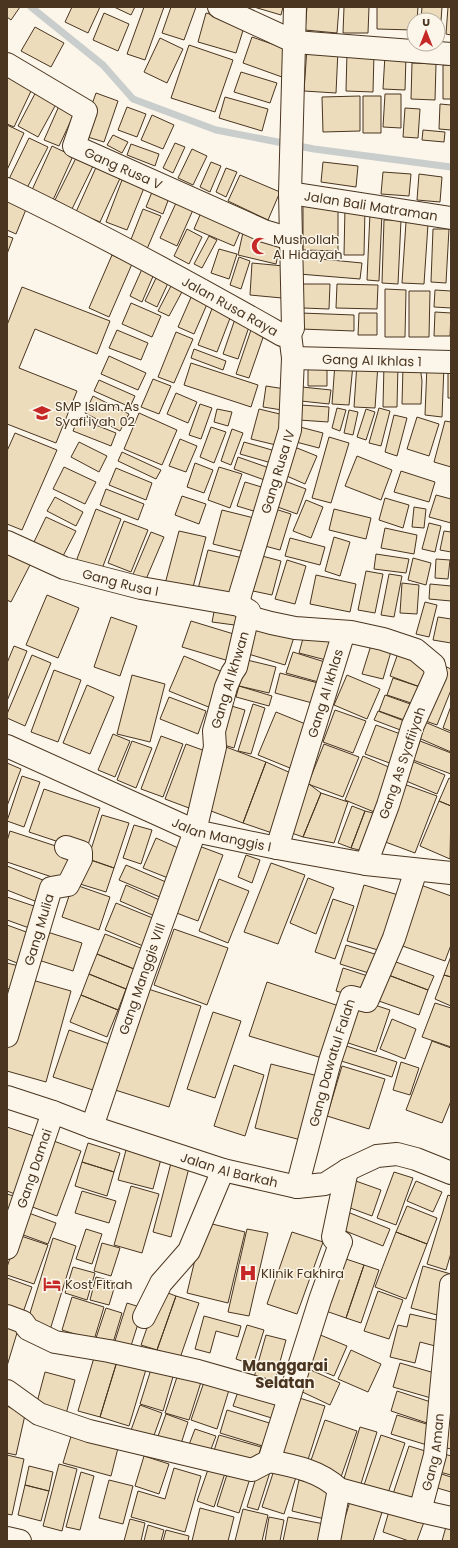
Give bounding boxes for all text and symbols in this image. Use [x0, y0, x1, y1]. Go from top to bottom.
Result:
north arrow [406, 12, 446, 52]
text: U [422, 14, 430, 30]
street label: Gang Rusa V [81, 142, 166, 194]
street label: Jalan Bali Matraman [303, 186, 439, 225]
place label: Mushollah Al Hidayah [273, 230, 343, 264]
mosque icon: Mushollah Al Hidayah [250, 236, 270, 256]
street label: Jalan Rusa Raya [179, 272, 282, 341]
street label: Gang Al Ikhlas 1 [322, 349, 422, 371]
place label: SMP Islam As Syafi'iyah 02 [55, 397, 139, 431]
school or university icon: SMP Islam As Syafi'iyah 02 [32, 403, 52, 423]
street label: Gang Rusa IV [256, 427, 299, 516]
street label: Gang Rusa I [80, 564, 160, 600]
street label: Gang Al Ikhwan [206, 629, 254, 731]
street label: Gang Al Ikhlas [302, 646, 348, 740]
street label: Gang As Syafiiyah [374, 704, 430, 822]
street label: Jalan Manggis I [169, 812, 273, 856]
street label: Gang Mulia [19, 891, 58, 968]
street label: Gang Manggis VIII [114, 920, 170, 1038]
street label: Gang Dawatul Falah [304, 996, 359, 1129]
street label: Gang Damai [12, 1126, 56, 1211]
street label: Jalan Al Barkah [178, 1147, 280, 1192]
hospital icon: Klinik Fakhira [238, 1263, 258, 1283]
place label: Klinik Fakhira [261, 1264, 344, 1283]
hotel icon: Kost Fitrah [42, 1274, 62, 1294]
place label: Kost Fitrah [65, 1275, 133, 1294]
district label: Manggarai Selatan [242, 1355, 328, 1393]
street label: Gang Aman [416, 1412, 448, 1493]

